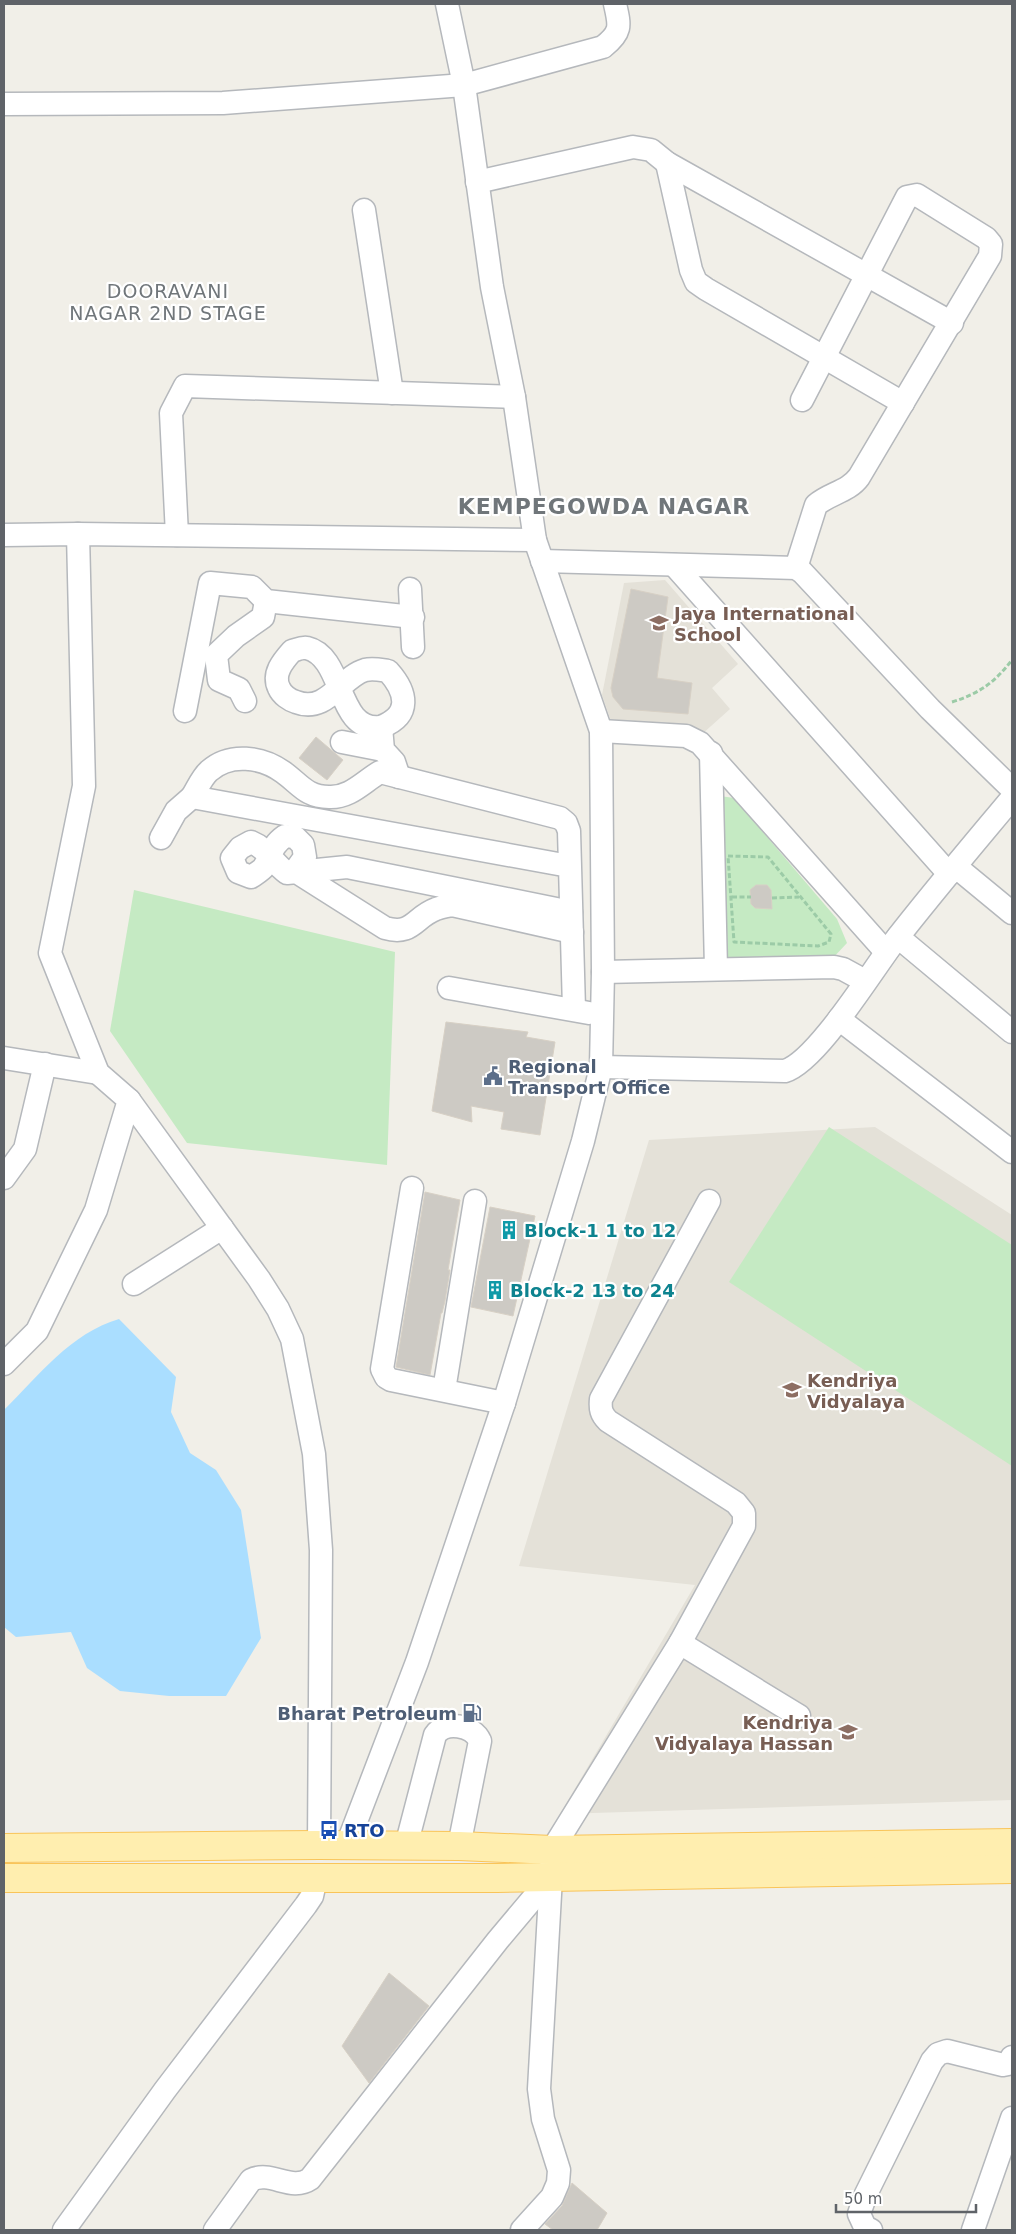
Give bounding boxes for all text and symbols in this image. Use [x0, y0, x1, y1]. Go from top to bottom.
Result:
district label: DOORAVANI NAGAR 2ND STAGE [69, 280, 267, 324]
district label: KEMPEGOWDA NAGAR [458, 494, 750, 519]
place label: Jaya International School [672, 603, 855, 645]
school or university icon: Jaya International School [648, 612, 670, 634]
place label: Regional Transport Office [508, 1056, 670, 1098]
public building icon: Regional Transport Office [482, 1065, 504, 1087]
building icon: Block-1 1 to 12 [498, 1219, 520, 1241]
place label: Block-1 1 to 12 [524, 1220, 676, 1241]
building icon: Block-2 13 to 24 [484, 1279, 506, 1301]
place label: Block-2 13 to 24 [510, 1280, 675, 1301]
place label: Kendriya Vidyalaya [807, 1370, 905, 1412]
school or university icon: Kendriya Vidyalaya [781, 1379, 803, 1401]
fuel station icon: Bharat Petroleum [461, 1702, 483, 1724]
place label: Bharat Petroleum [277, 1703, 457, 1724]
place label: Kendriya Vidyalaya Hassan [655, 1712, 833, 1754]
school or university icon: Kendriya Vidyalaya Hassan [837, 1721, 859, 1743]
bus stop icon: RTO [318, 1819, 340, 1841]
place label: RTO [344, 1820, 385, 1841]
scale bar [836, 2182, 976, 2214]
text: 50 m [844, 2190, 882, 2208]

